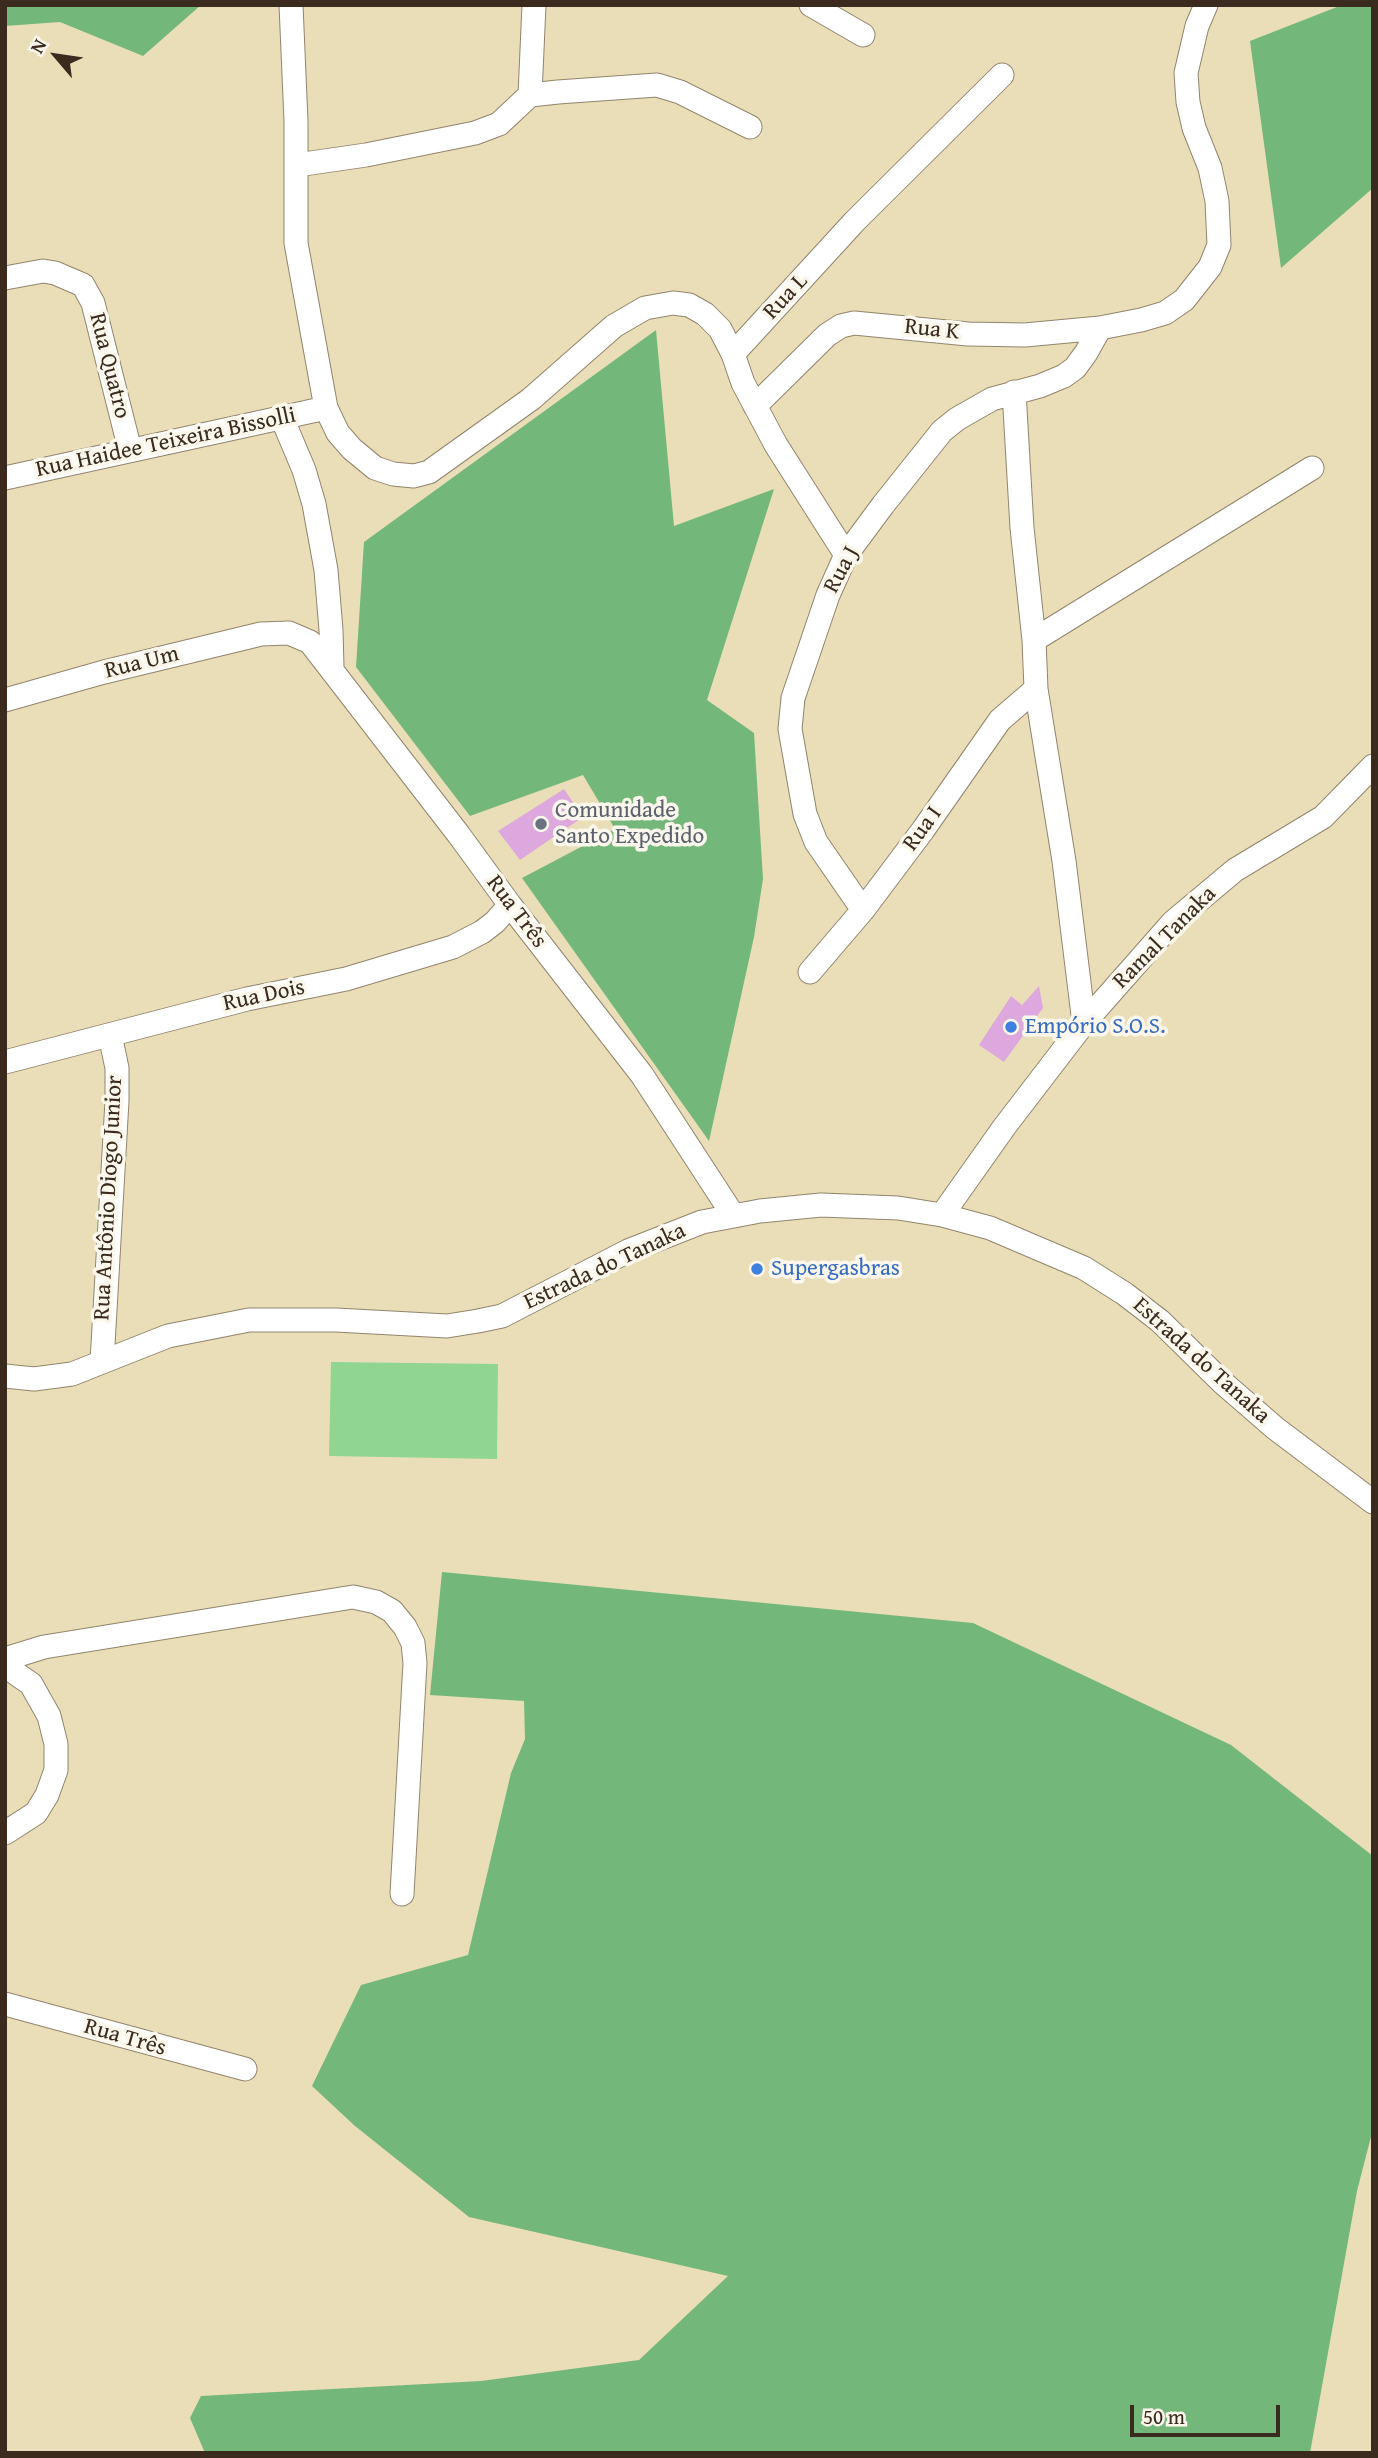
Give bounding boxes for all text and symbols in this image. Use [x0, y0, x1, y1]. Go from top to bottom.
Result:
north arrow [21, 21, 91, 91]
text: N [22, 33, 53, 58]
street label: Rua L [758, 268, 814, 326]
street label: Rua Quatro [83, 310, 135, 422]
street label: Rua K [903, 313, 961, 347]
street label: Rua Haidee Teixeira Bissolli [34, 402, 298, 484]
street label: Rua J [818, 542, 866, 598]
street label: Rua Um [102, 640, 182, 686]
place label: Comunidade Santo Expedido [555, 797, 704, 851]
street label: Rua I [898, 801, 948, 857]
marker: Comunidade Santo Expedido [533, 816, 549, 832]
street label: Rua Três [480, 870, 552, 954]
street label: Ramal Tanaka [1108, 881, 1222, 995]
street label: Rua Dois [221, 974, 307, 1018]
place label: Empório S.O.S. [1025, 1013, 1165, 1041]
marker: Empório S.O.S. [1003, 1019, 1019, 1035]
street label: Rua Antônio Diogo Junior [89, 1075, 129, 1321]
street label: Estrada do Tanaka [520, 1217, 690, 1317]
place label: Supergasbras [771, 1255, 900, 1283]
marker: Supergasbras [749, 1261, 765, 1277]
street label: Estrada do Tanaka [1127, 1292, 1275, 1430]
street label: Rua Três [81, 2013, 169, 2063]
scale bar [1133, 2392, 1284, 2436]
text: 50 m [1143, 2401, 1185, 2432]

